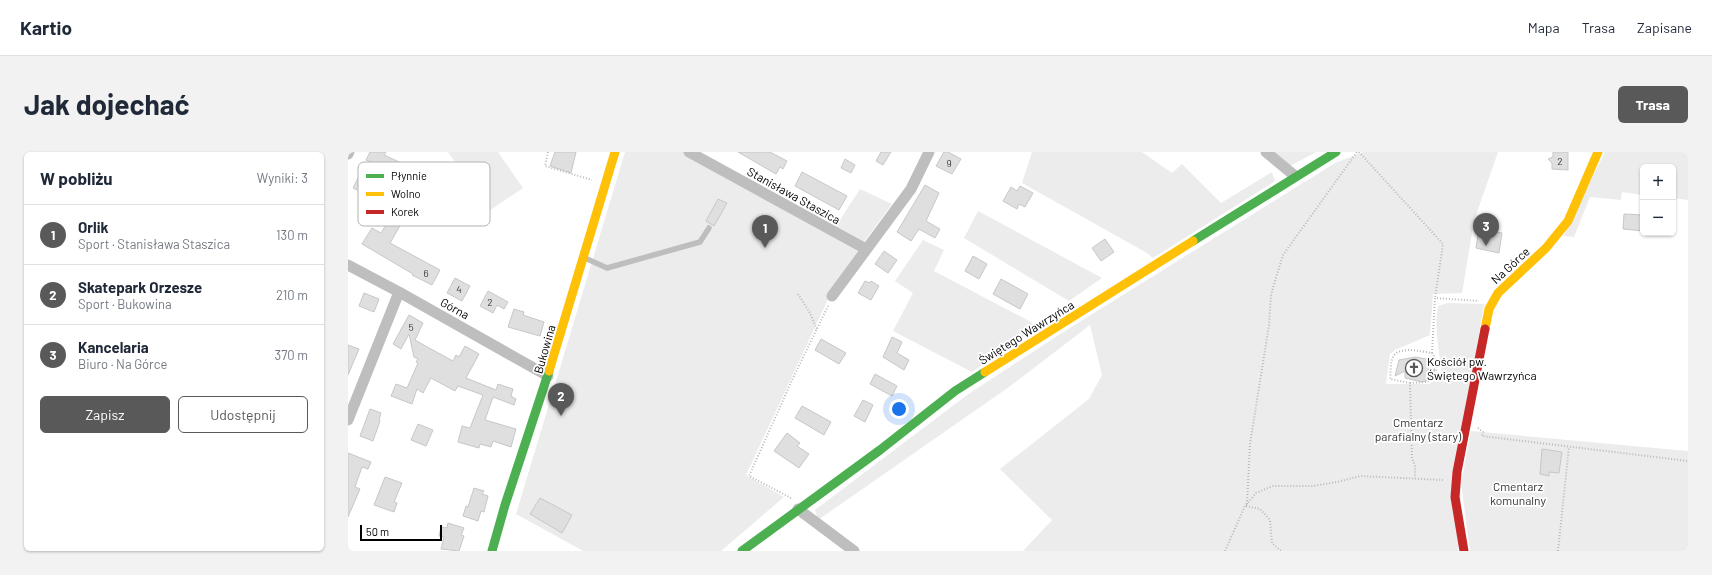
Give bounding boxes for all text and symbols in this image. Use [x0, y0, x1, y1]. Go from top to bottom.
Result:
text: Kartio [20, 16, 72, 39]
text: Mapa [1528, 19, 1560, 36]
text: Trasa [1582, 19, 1615, 36]
text: Zapisane [1637, 19, 1692, 36]
button: Trasa [1618, 86, 1688, 123]
text: Jak dojechać [24, 87, 190, 121]
house number: 2 [1557, 155, 1563, 167]
house number: 9 [946, 157, 952, 169]
legend [358, 162, 490, 226]
street label: Stanisława Staszica [745, 164, 843, 226]
map controls [1640, 164, 1676, 236]
button: + [1640, 164, 1676, 200]
text: W pobliżu [40, 168, 113, 188]
text: Płynnie [391, 169, 427, 182]
text: Wyniki: 3 [257, 170, 308, 186]
text: Wolno [391, 187, 421, 200]
button: − [1640, 200, 1676, 236]
text: Korek [391, 205, 419, 218]
pin: 3 [1473, 213, 1499, 246]
pin: 1 [752, 215, 778, 248]
text: Orlik [78, 218, 109, 236]
text: 1 [51, 227, 55, 243]
text: 130 m [276, 227, 308, 243]
text: Sport · Stanisława Staszica [78, 236, 230, 252]
street label: Na Górce [1488, 244, 1532, 286]
house number: 6 [423, 267, 429, 279]
text: Skatepark Orzesze [78, 278, 202, 296]
house number: 4 [456, 283, 462, 295]
text: 2 [49, 287, 57, 303]
text: 210 m [276, 287, 308, 303]
street label: Górna [438, 294, 472, 322]
text: Sport · Bukowina [78, 296, 172, 312]
house number: 2 [487, 296, 493, 308]
street label: Świętego Wawrzyńca [976, 297, 1076, 367]
house number: 5 [408, 321, 414, 333]
street label: Bukowina [530, 323, 558, 375]
text: Kancelaria [78, 338, 149, 356]
text: 3 [49, 347, 57, 363]
text: 370 m [274, 347, 308, 363]
place label: Kościół pw. Świętego Wawrzyńca [1427, 354, 1537, 382]
text: Biuro · Na Górce [78, 356, 167, 372]
church icon: Kościół pw. Świętego Wawrzyńca [1404, 358, 1424, 378]
pin: 2 [548, 383, 574, 416]
button: Zapisz [40, 396, 170, 433]
button: Udostępnij [178, 396, 308, 433]
your location [889, 399, 909, 419]
park label: Cmentarz parafialny (stary) [1375, 415, 1462, 443]
park label: Cmentarz komunalny [1490, 479, 1546, 507]
scale bar [360, 523, 442, 542]
text: 50 m [366, 525, 389, 538]

